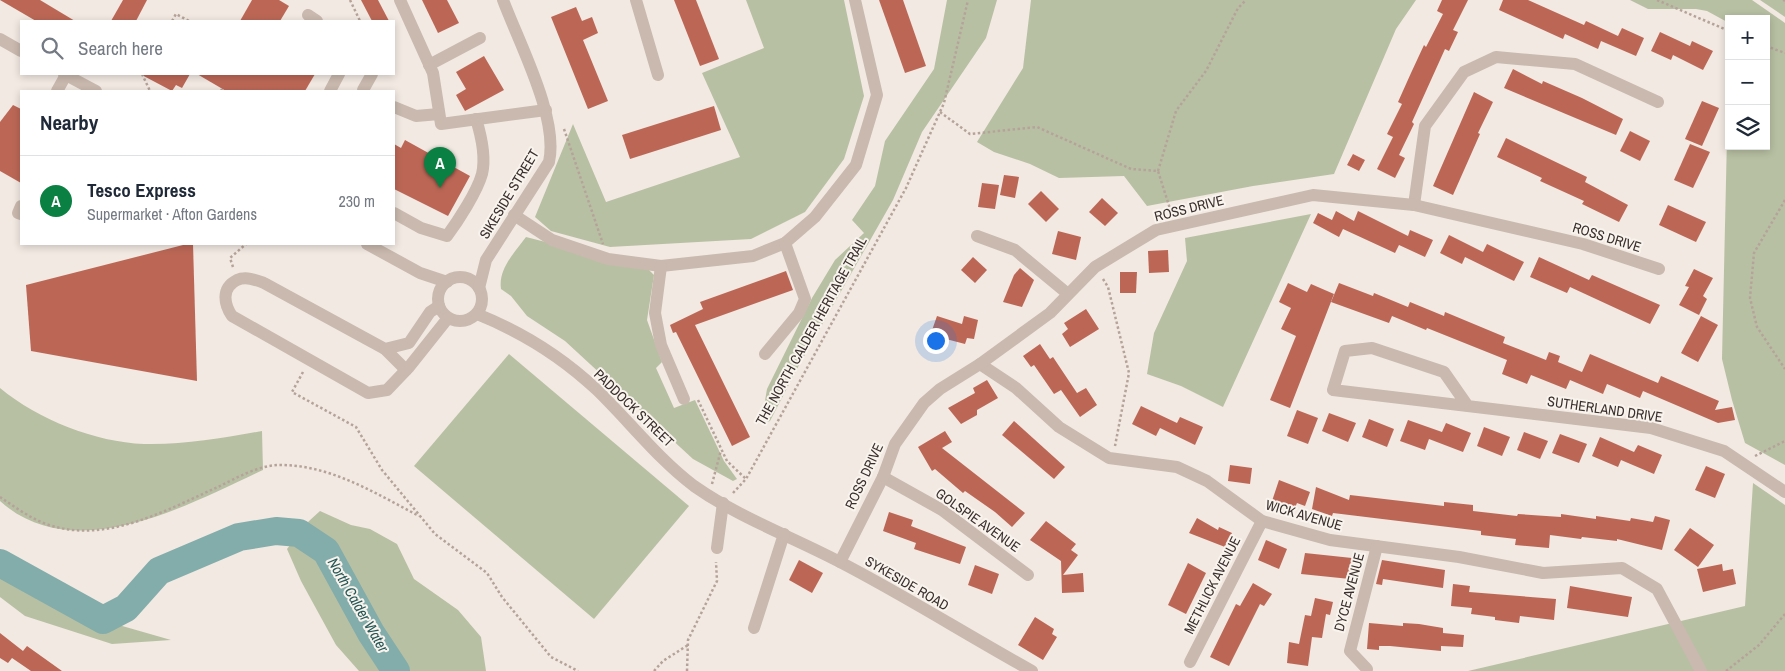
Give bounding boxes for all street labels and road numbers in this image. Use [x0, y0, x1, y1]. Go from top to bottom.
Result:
street label: SIKESIDE STREET [475, 146, 543, 242]
street label: ROSS DRIVE [1152, 191, 1226, 225]
street label: ROSS DRIVE [1571, 218, 1643, 256]
street label: THE NORTH CALDER HERITAGE TRAIL [751, 233, 871, 429]
street label: PADDOCK STREET [590, 365, 678, 451]
street label: SUTHERLAND DRIVE [1546, 392, 1664, 426]
street label: ROSS DRIVE [841, 440, 887, 512]
street label: GOLSPIE AVENUE [932, 484, 1024, 556]
street label: WICK AVENUE [1264, 495, 1344, 535]
street label: METHLICK AVENUE [1180, 533, 1244, 637]
street label: DYCE AVENUE [1330, 551, 1368, 633]
street label: SYKESIDE ROAD [862, 552, 952, 614]

